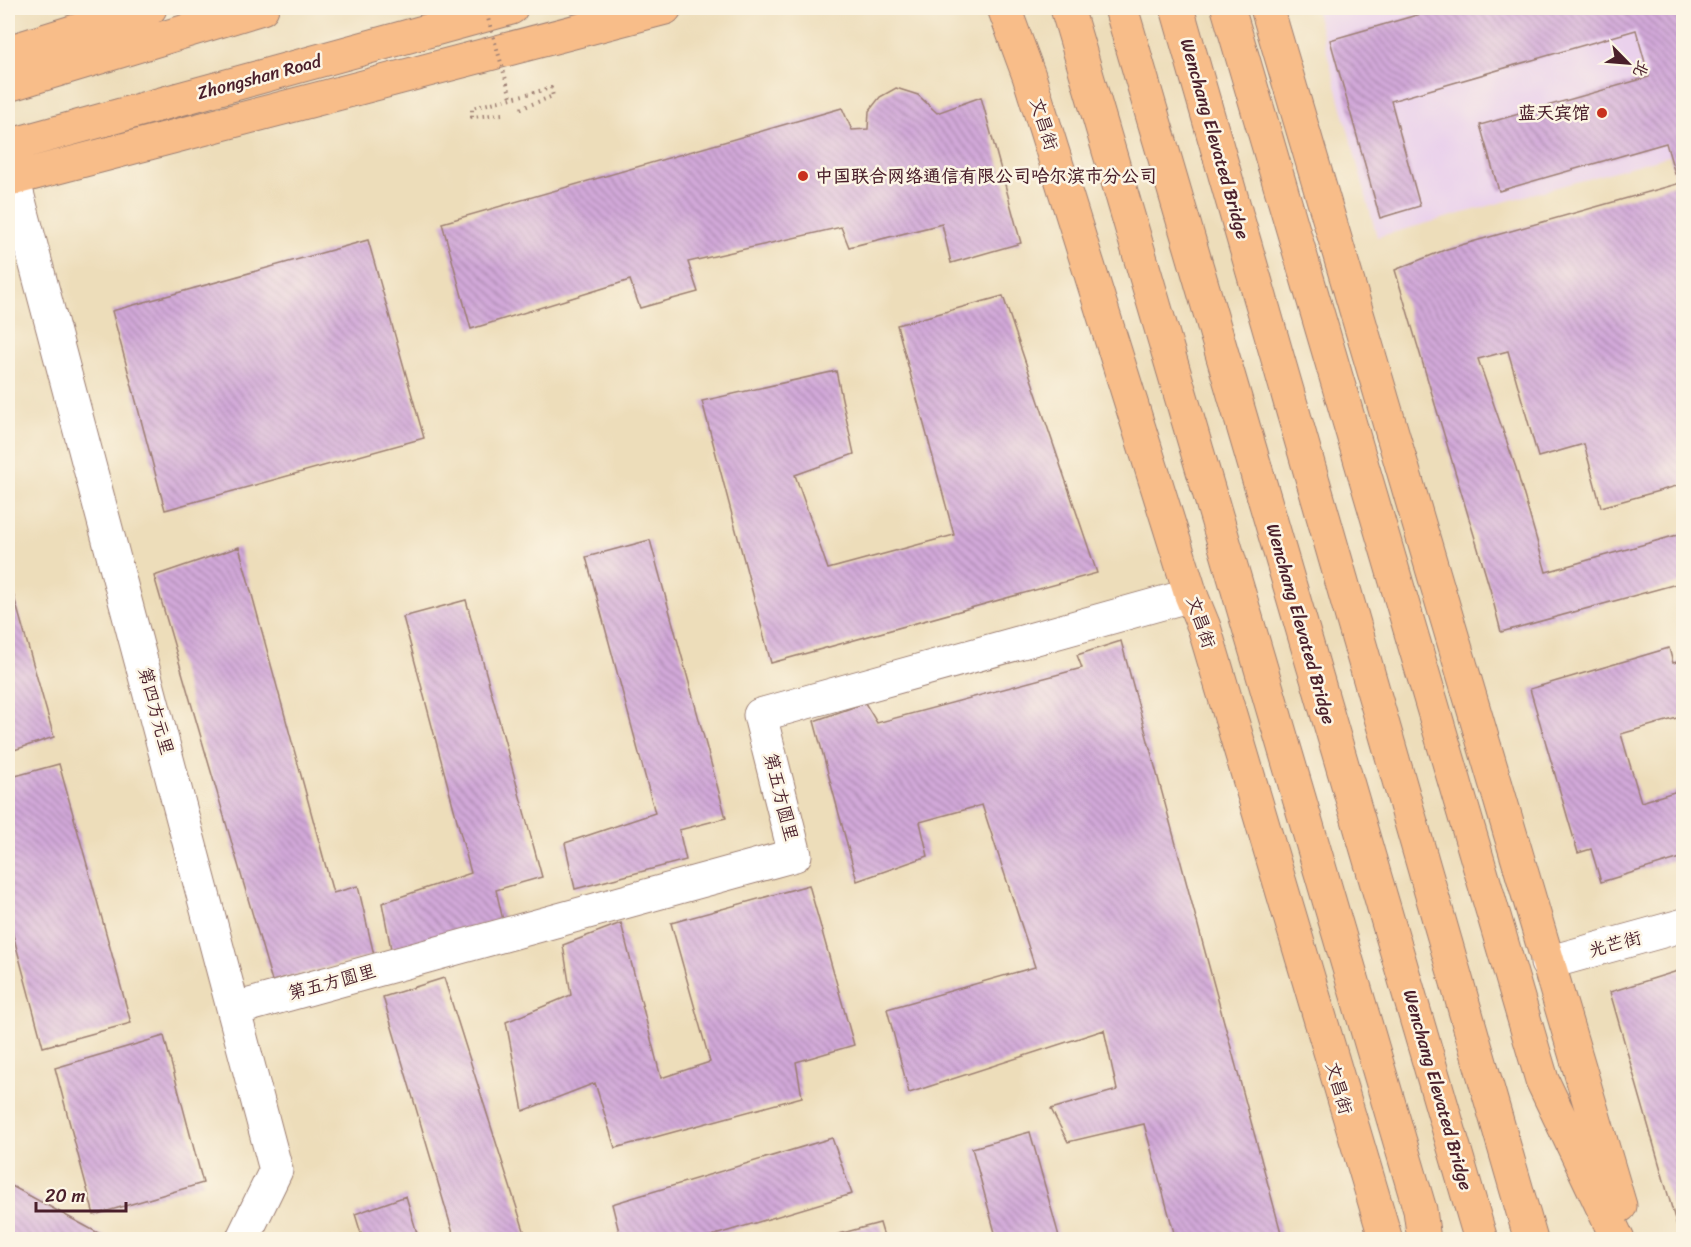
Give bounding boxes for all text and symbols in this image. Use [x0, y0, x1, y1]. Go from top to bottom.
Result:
north arrow [1598, 33, 1658, 93]
street label: Wenchang Elevated Bridge [1171, 35, 1259, 243]
street label: Zhongshan Road [193, 45, 326, 109]
text: 北 [1625, 56, 1658, 83]
street label: 文昌街 [1021, 94, 1067, 154]
place label: 蓝天宾馆 [1518, 97, 1590, 129]
marker: 蓝天宾馆 [1595, 106, 1609, 120]
place label: 中国联合网络通信有限公司哈尔滨市分公司 [815, 160, 1157, 192]
marker: 中国联合网络通信有限公司哈尔滨市分公司 [796, 169, 810, 183]
street label: Wenchang Elevated Bridge [1257, 520, 1345, 728]
street label: 文昌街 [1177, 591, 1225, 653]
street label: 第四方元里 [129, 663, 183, 759]
street label: 第五方圆里 [755, 749, 807, 845]
street label: 光芒街 [1585, 922, 1645, 966]
street label: 第五方圆里 [284, 955, 380, 1009]
street label: Wenchang Elevated Bridge [1394, 986, 1482, 1194]
street label: 文昌街 [1316, 1058, 1362, 1118]
scale bar [36, 1175, 126, 1213]
text: 20 m [45, 1180, 85, 1212]

